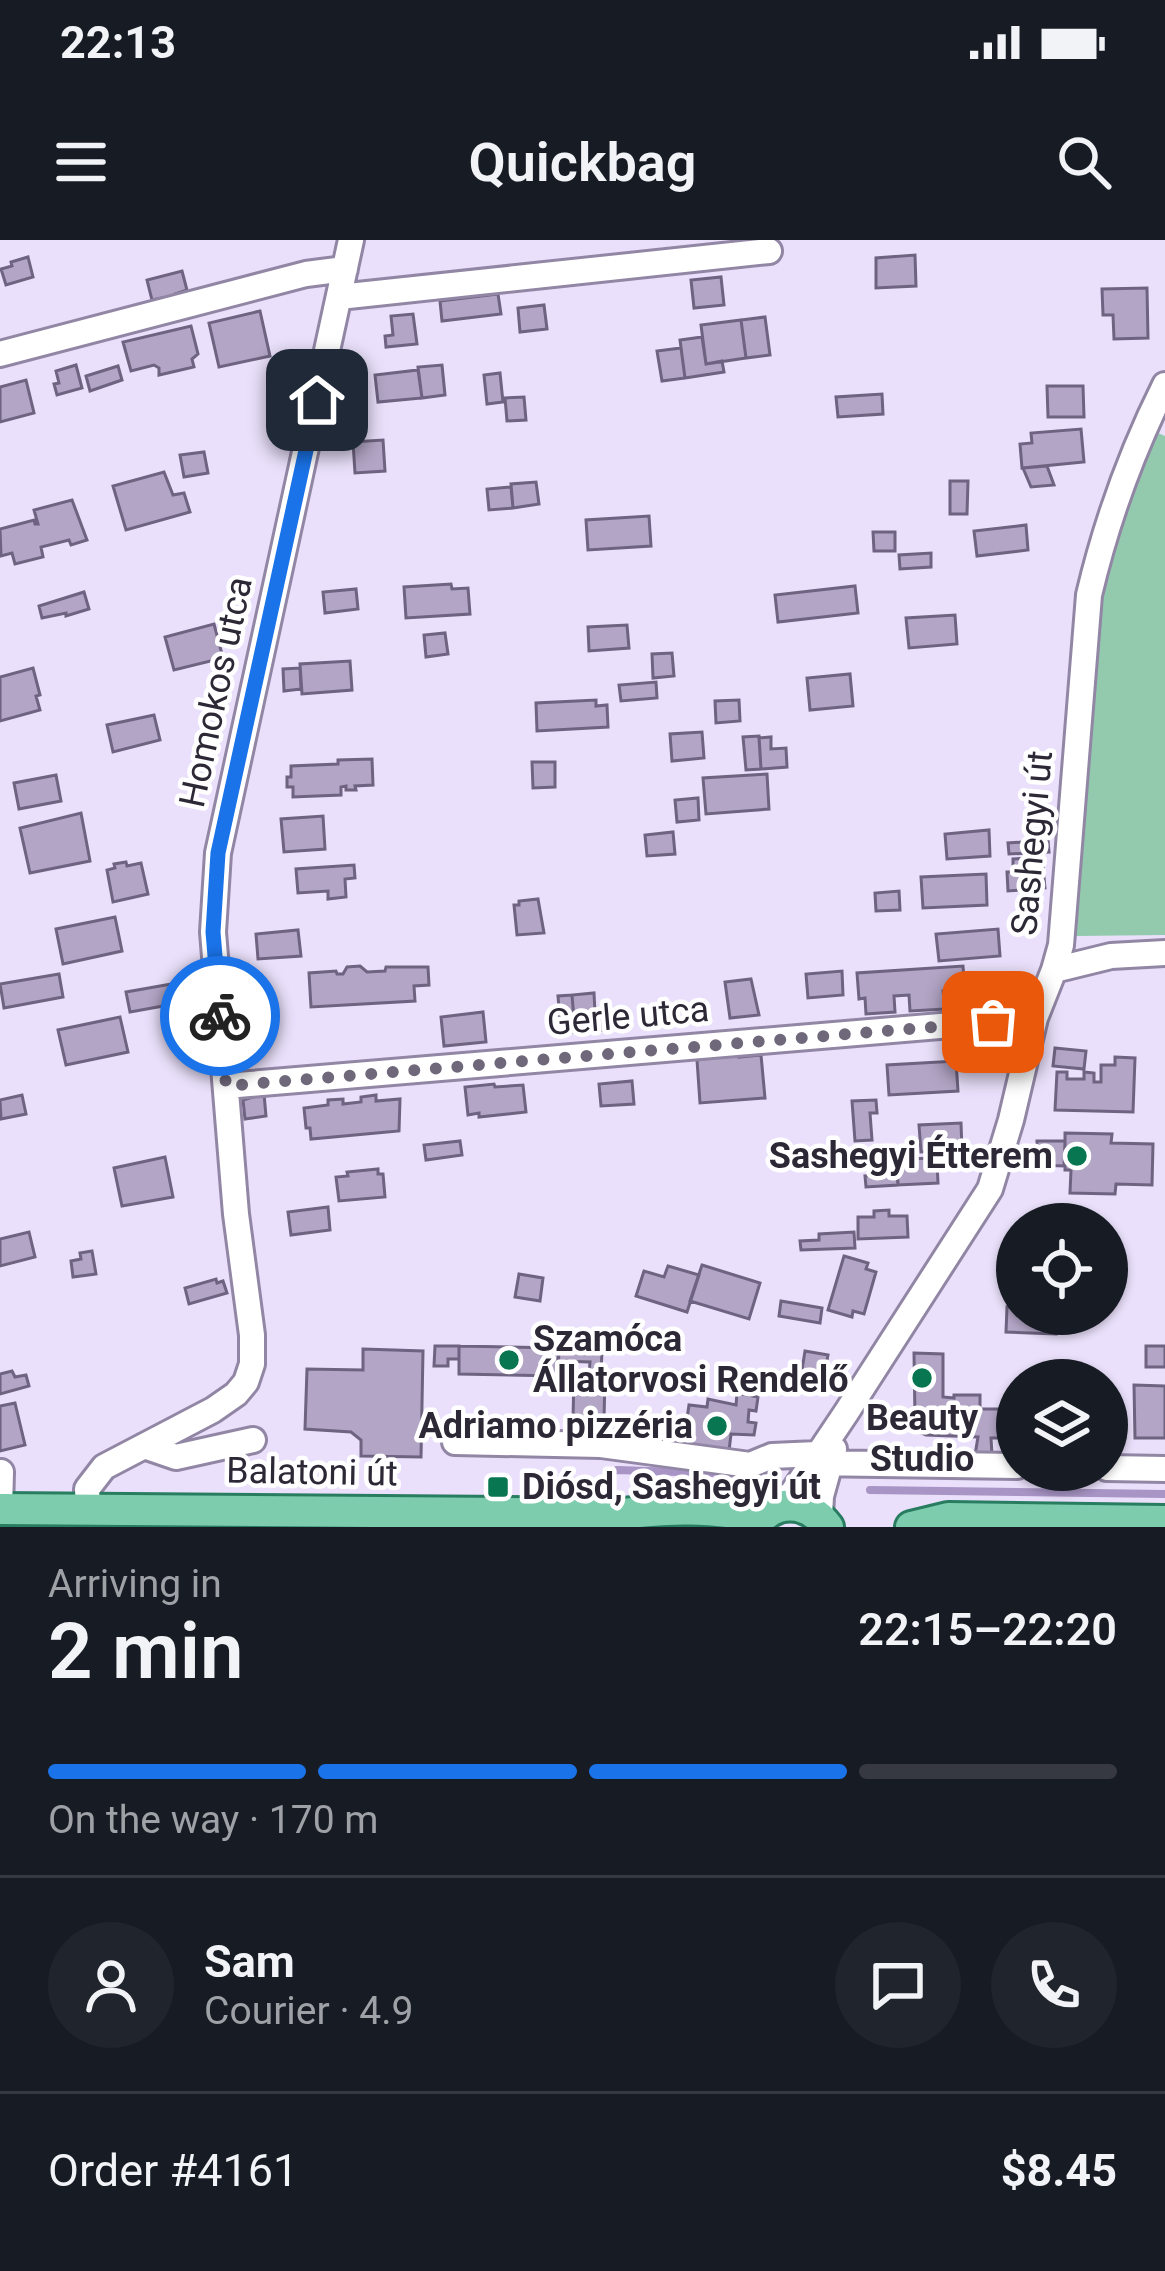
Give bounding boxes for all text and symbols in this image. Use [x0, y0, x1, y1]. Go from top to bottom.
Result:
text: 22:13 [60, 16, 176, 69]
icon: menu [48, 129, 114, 195]
icon: search [1051, 129, 1117, 195]
text: Quickbag [468, 131, 697, 194]
pin [266, 349, 368, 451]
icon: home [284, 367, 350, 433]
street label: Homokos utca [171, 573, 261, 811]
street label: Sashegyi út [1003, 749, 1061, 937]
courier [160, 956, 280, 1076]
pin [942, 971, 1044, 1073]
icon: bike [187, 983, 253, 1049]
street label: Gerle utca [545, 988, 711, 1044]
icon: bag [960, 989, 1026, 1055]
place label: Sashegyi Étterem [769, 1134, 1053, 1177]
marker: Sashegyi Étterem [1064, 1143, 1090, 1169]
map controls [996, 1203, 1128, 1491]
button: locate [996, 1203, 1128, 1335]
place label: Szamóca Állatorvosi Rendelő [533, 1318, 849, 1401]
marker: Szamóca Állatorvosi Rendelő [496, 1347, 522, 1373]
button: layers [996, 1359, 1128, 1491]
marker: Beauty Studio [909, 1365, 935, 1391]
place label: Beauty Studio [866, 1397, 979, 1480]
place label: Adriamo pizzéria [419, 1405, 693, 1447]
marker: Adriamo pizzéria [704, 1413, 730, 1439]
street label: Balatoni út [226, 1450, 398, 1494]
place label: Diósd, Sashegyi út [522, 1466, 821, 1508]
marker: Diósd, Sashegyi út [485, 1474, 511, 1500]
text: Arriving in [48, 1561, 222, 1607]
text: 22:15–22:20 [858, 1603, 1117, 1656]
text: 2 min [48, 1606, 244, 1697]
text: On the way · 170 m [48, 1797, 379, 1843]
button: person [48, 1922, 174, 2048]
button: chat [835, 1922, 961, 2048]
button: phone [991, 1922, 1117, 2048]
text: Sam [204, 1935, 295, 1988]
text: Courier · 4.9 [204, 1988, 413, 2034]
text: Order #4161 [48, 2144, 298, 2197]
text: $8.45 [1001, 2144, 1117, 2197]

